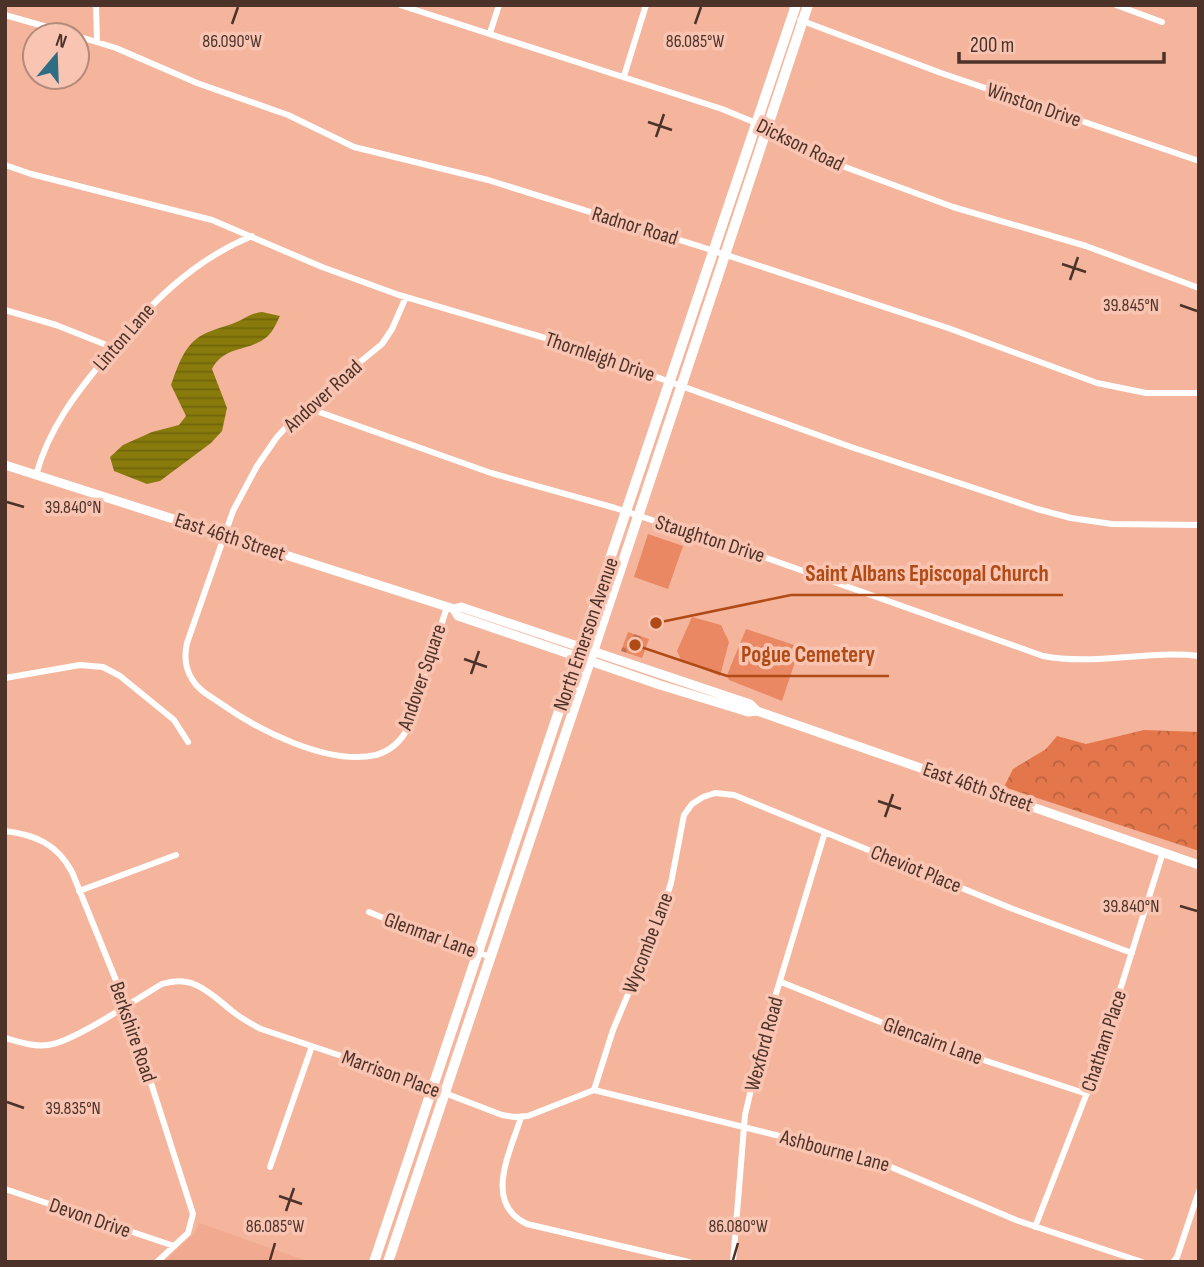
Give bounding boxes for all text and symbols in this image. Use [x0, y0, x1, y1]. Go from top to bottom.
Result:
north arrow [21, 21, 91, 91]
scale bar [959, 21, 1164, 65]
text: N [53, 29, 70, 54]
text: 86.090°W [202, 31, 262, 52]
text: 86.085°W [666, 31, 724, 52]
text: 200 m [970, 33, 1014, 58]
street label: Winston Drive [984, 77, 1084, 133]
street label: Dickson Road [752, 113, 848, 177]
street label: Radnor Road [589, 201, 681, 251]
text: 39.845°N [1103, 295, 1159, 316]
street label: Linton Lane [88, 298, 160, 376]
street label: Thornleigh Drive [542, 327, 658, 387]
street label: Andover Road [278, 354, 367, 438]
text: 39.840°N [45, 497, 101, 518]
street label: East 46th Street [172, 507, 288, 567]
street label: Staughton Drive [652, 510, 768, 568]
callout: Saint Albans Episcopal Church [791, 551, 1063, 595]
street label: North Emerson Avenue [548, 554, 624, 714]
text: Saint Albans Episcopal Church [805, 560, 1049, 588]
street label: Andover Square [392, 621, 452, 734]
callout: Pogue Cemetery [727, 632, 889, 676]
text: Pogue Cemetery [741, 641, 876, 669]
street label: East 46th Street [920, 757, 1036, 817]
street label: Cheviot Place [867, 840, 965, 898]
street label: Wycombe Lane [617, 889, 679, 997]
text: 39.840°N [1103, 896, 1159, 917]
street label: Glenmar Lane [381, 907, 479, 963]
street label: Berkshire Road [104, 979, 162, 1085]
street label: Chatham Place [1076, 987, 1132, 1095]
street label: Wexford Road [739, 994, 789, 1094]
street label: Glencairn Lane [880, 1012, 986, 1070]
street label: Marrison Place [338, 1045, 444, 1103]
text: 39.835°N [45, 1098, 101, 1119]
street label: Ashbourne Lane [777, 1124, 892, 1178]
street label: Devon Drive [46, 1192, 134, 1244]
text: 86.085°W [246, 1216, 304, 1237]
text: 86.080°W [708, 1216, 768, 1237]

